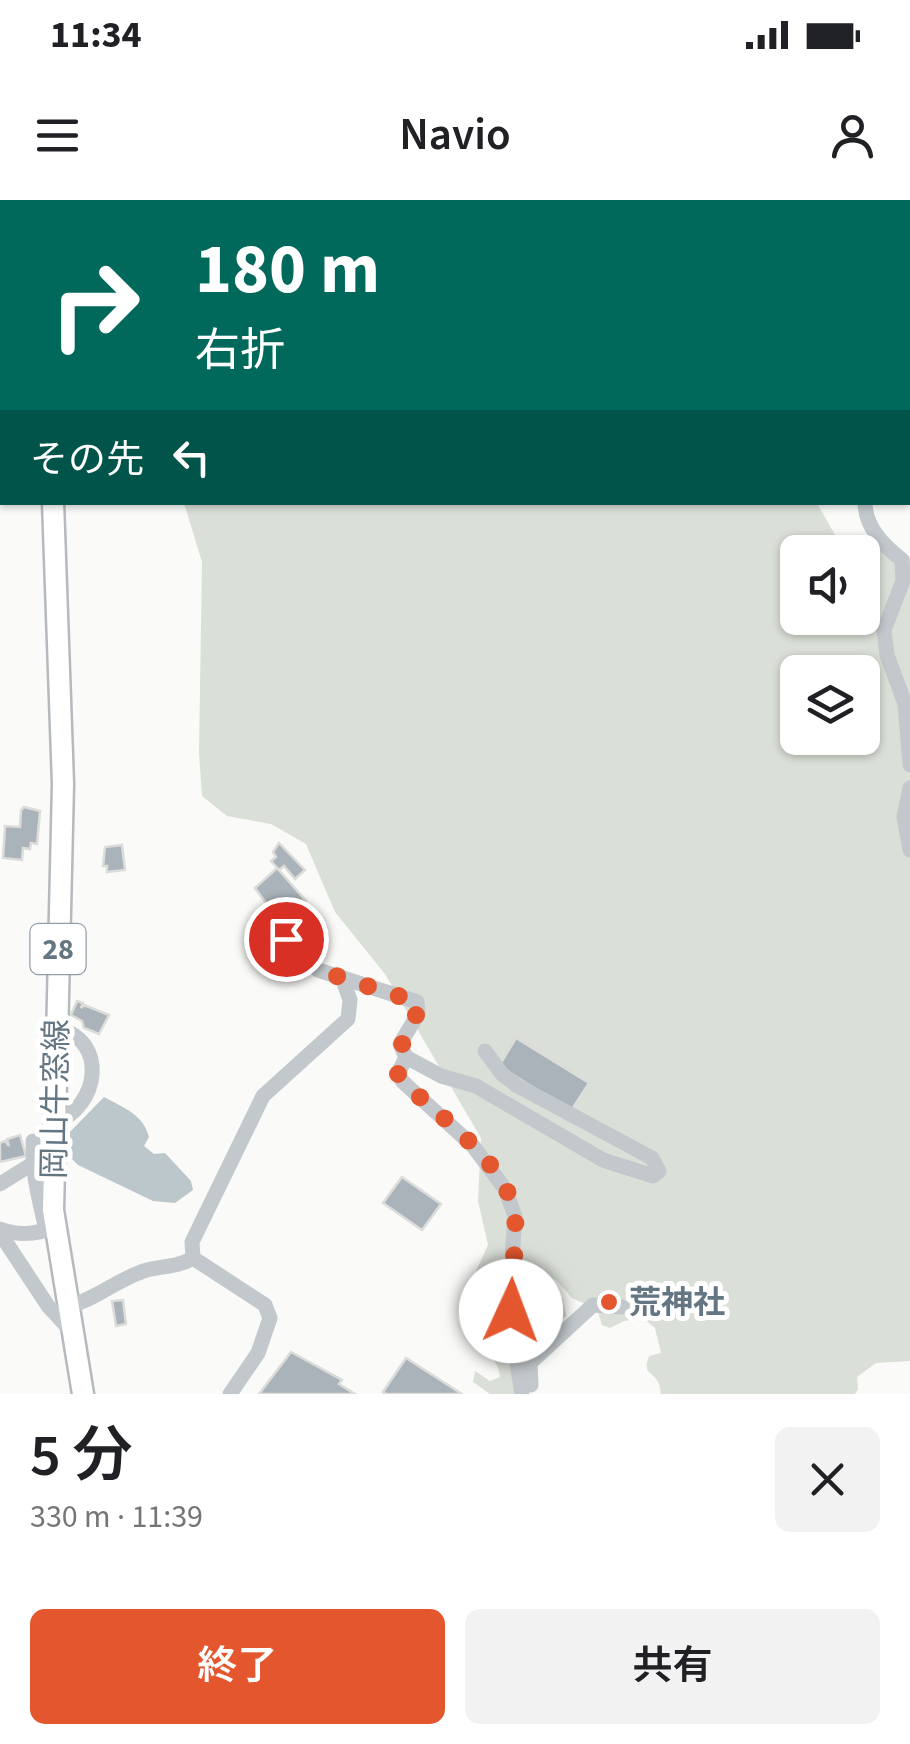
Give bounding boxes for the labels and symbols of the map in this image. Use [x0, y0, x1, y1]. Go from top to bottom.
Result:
pin [244, 897, 329, 982]
road number: 28 [30, 924, 86, 974]
street label: 岡山牛窓線 [32, 1019, 80, 1179]
position arrow [459, 1259, 563, 1363]
place label: 荒神社 [629, 1280, 725, 1326]
marker: 荒神社 [598, 1291, 620, 1313]

